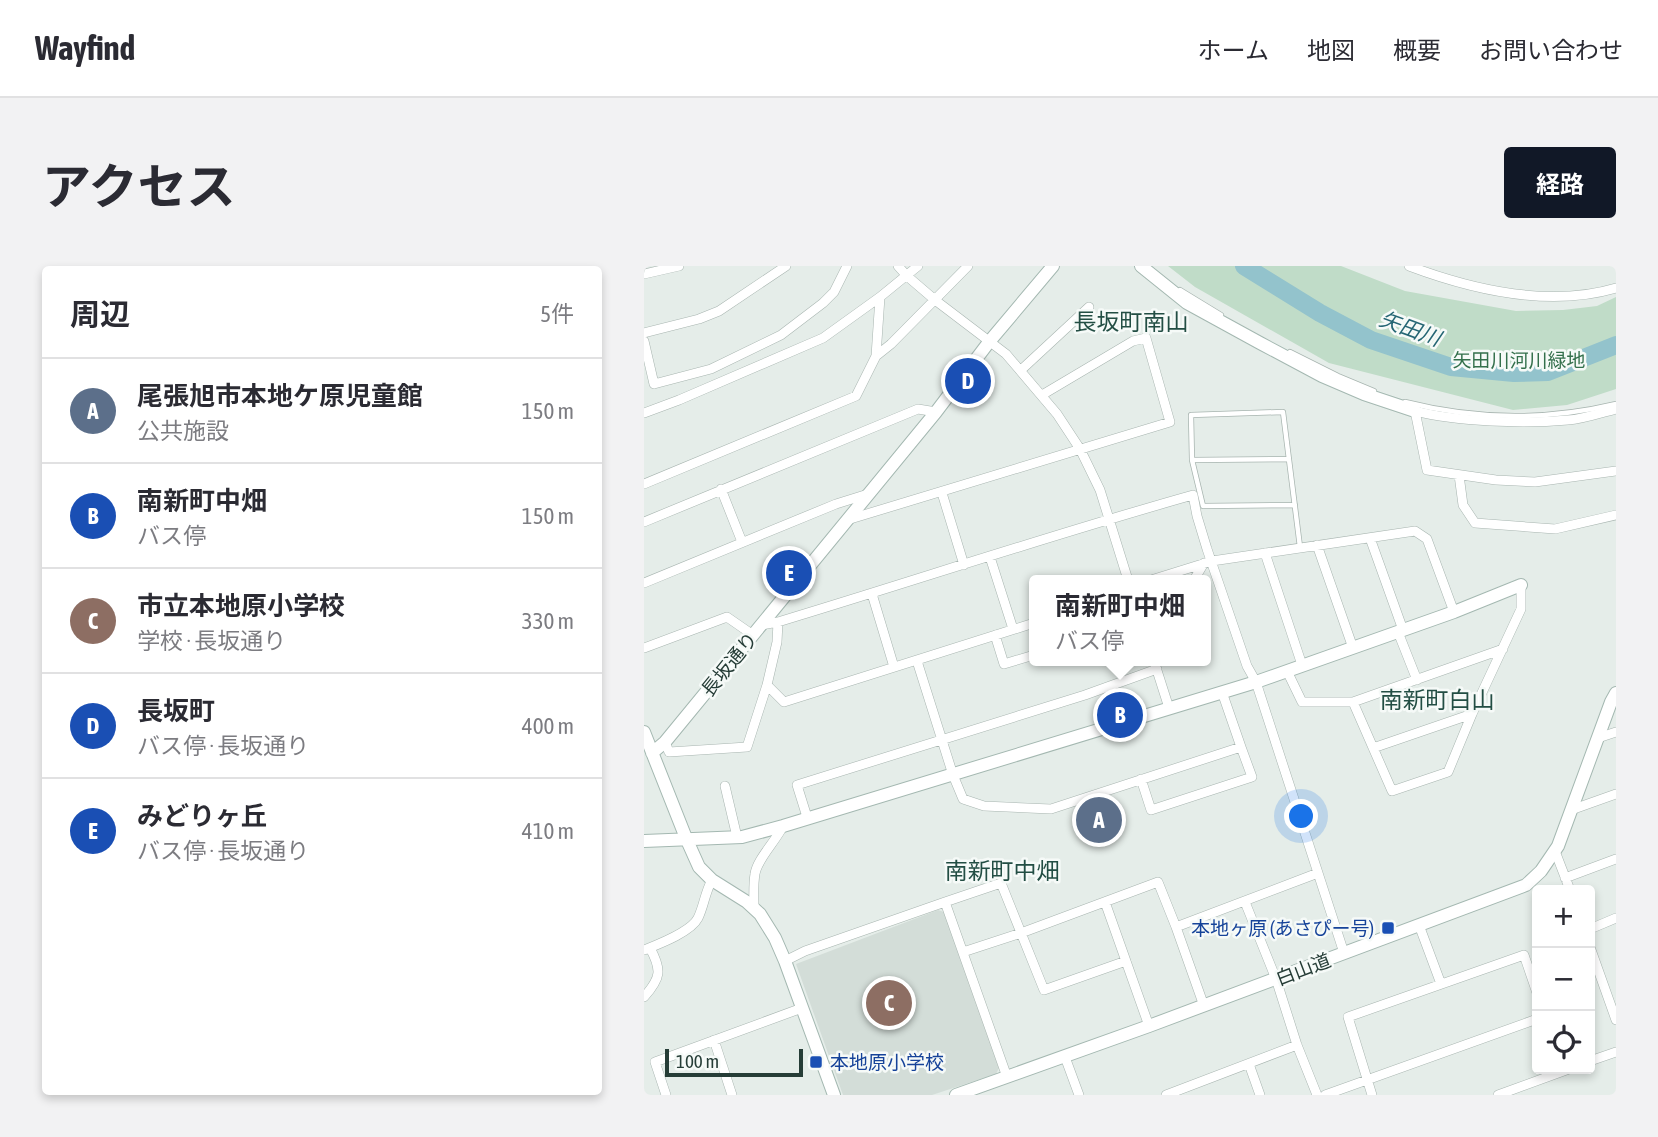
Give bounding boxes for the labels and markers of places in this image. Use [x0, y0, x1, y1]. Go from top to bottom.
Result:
pin: D [945, 355, 991, 407]
pin: E [766, 547, 812, 599]
pin: B [1097, 689, 1143, 741]
pin: A [1076, 794, 1122, 846]
place label: 本地ヶ原 (あさぴー号) [1191, 917, 1374, 939]
marker: 本地ヶ原 (あさぴー号) [1380, 920, 1396, 936]
pin: C [866, 977, 912, 1029]
place label: 本地原小学校 [830, 1051, 944, 1073]
marker: 本地原小学校 [808, 1054, 824, 1070]

